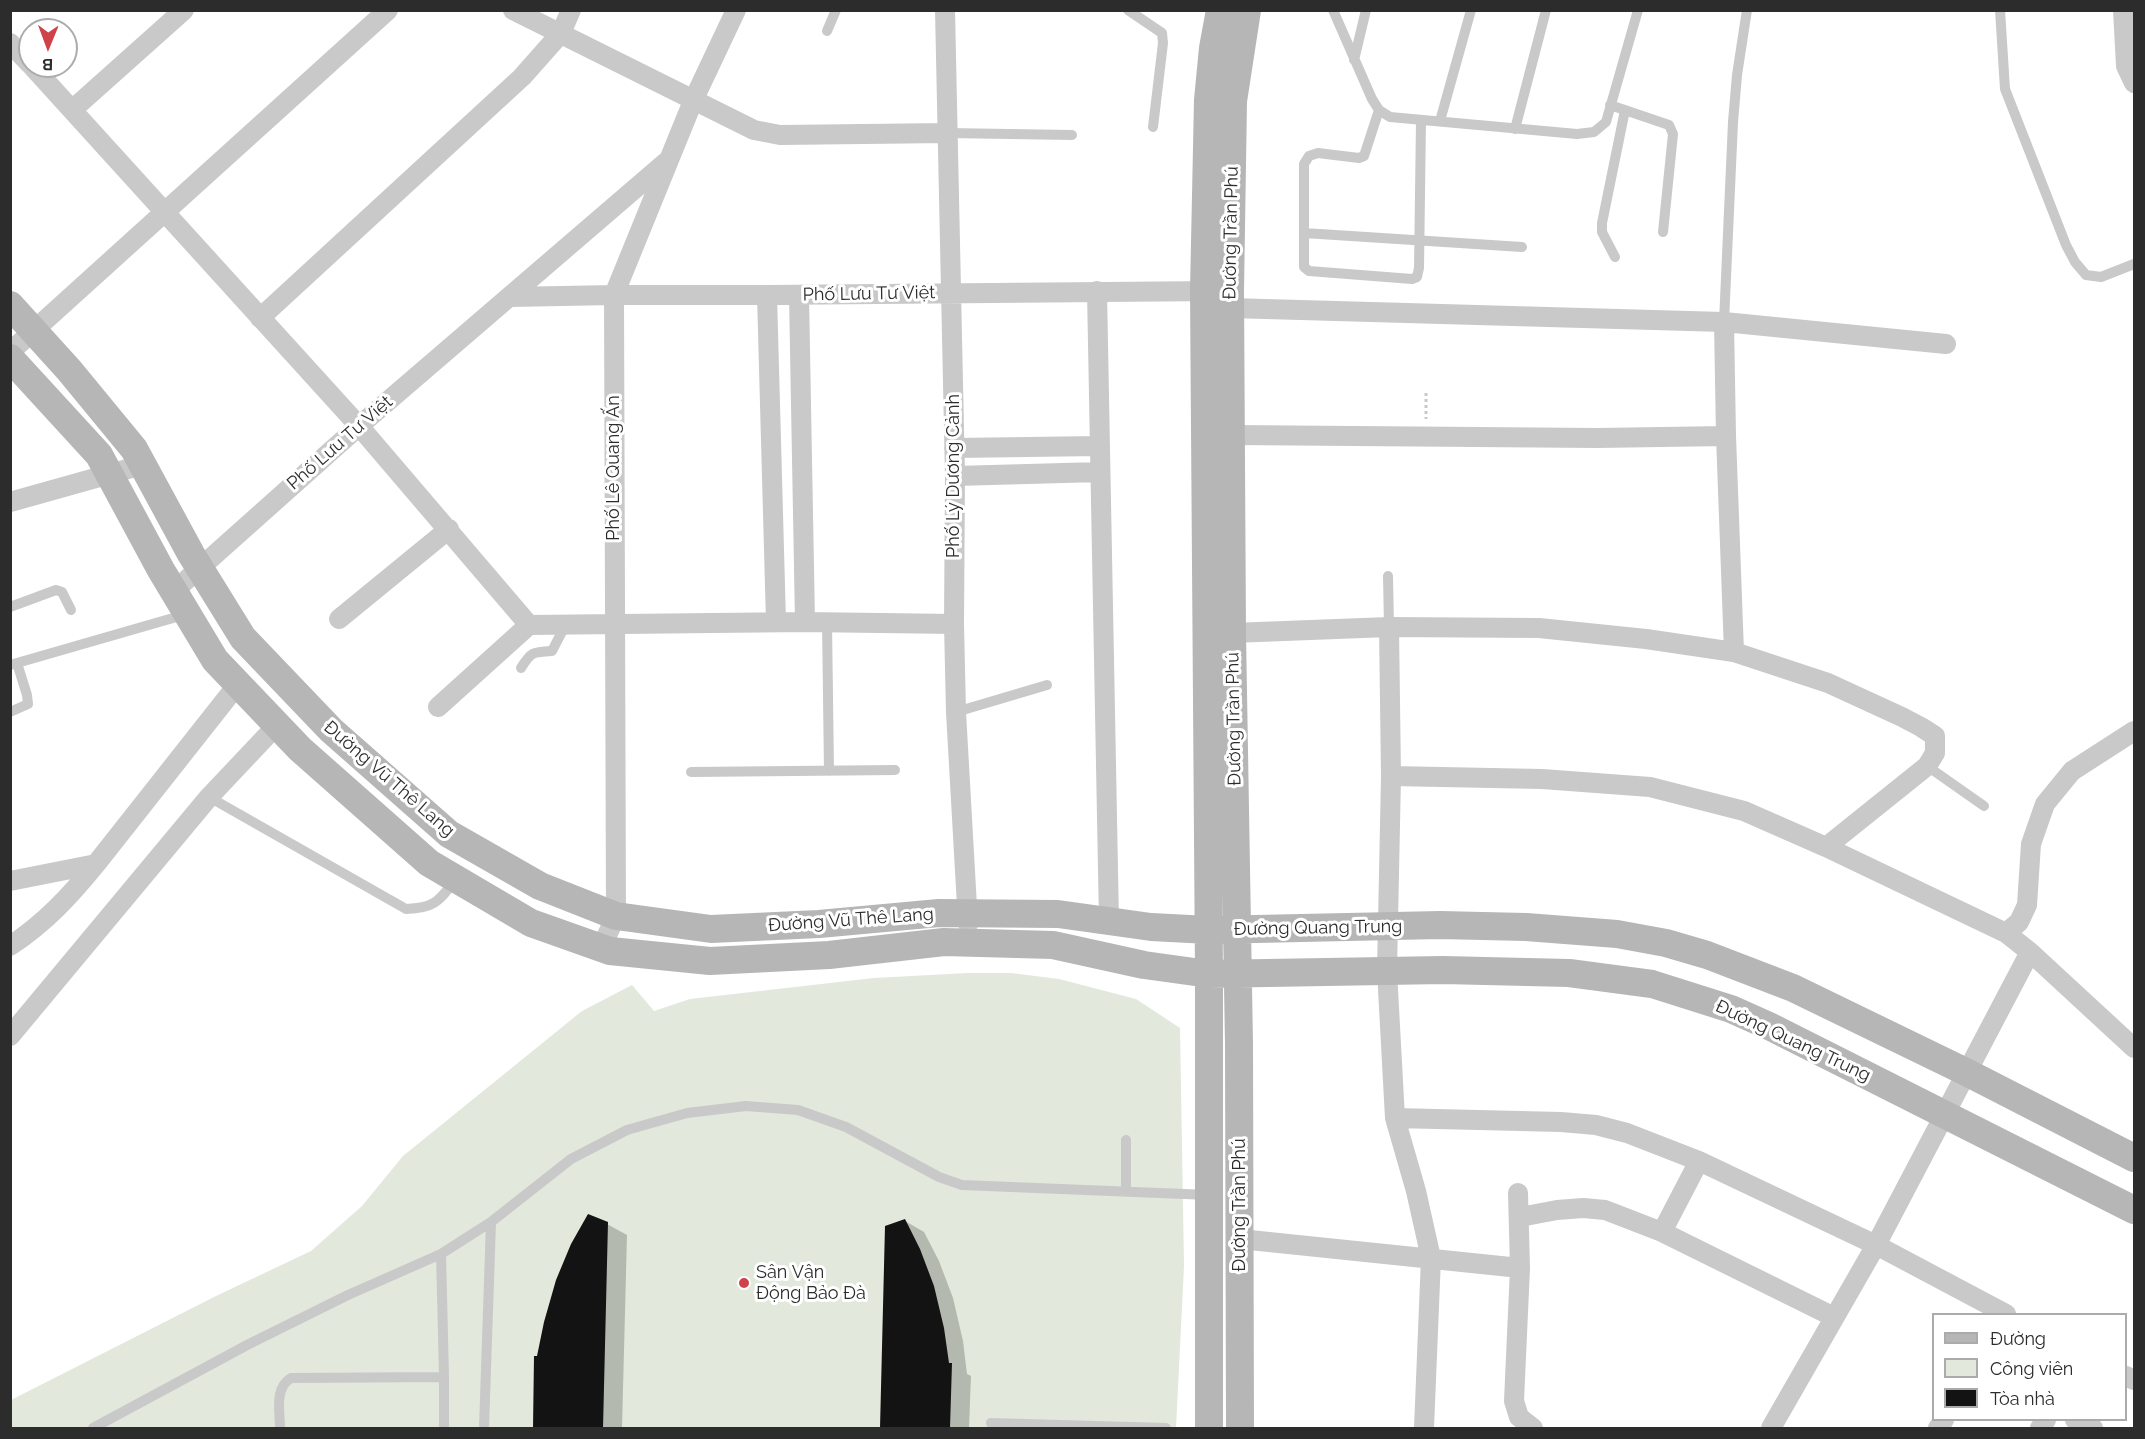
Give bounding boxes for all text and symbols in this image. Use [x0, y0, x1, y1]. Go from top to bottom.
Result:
north arrow [18, 18, 78, 78]
text: B [42, 55, 53, 74]
street label: Đường Trần Phú [1219, 166, 1243, 300]
street label: Phố Lưu Tư Việt [803, 282, 935, 306]
street label: Phố Lưu Tư Việt [283, 391, 397, 495]
street label: Phố Lý Dương Cảnh [943, 394, 965, 558]
street label: Phố Lê Quang Ấn [603, 395, 625, 541]
street label: Đường Trần Phú [1222, 652, 1246, 786]
street label: Đường Vũ Thê Lang [319, 716, 459, 842]
street label: Đường Vũ Thê Lang [767, 903, 935, 937]
street label: Đường Quang Trung [1233, 916, 1403, 940]
street label: Đường Quang Trung [1712, 996, 1874, 1086]
street label: Đường Trần Phú [1229, 1138, 1251, 1272]
place label: Sân Vận Động Bảo Đà [756, 1262, 866, 1304]
marker: Sân Vận Động Bảo Đà [737, 1276, 751, 1290]
legend [1932, 1313, 2127, 1421]
text: Đường [1990, 1328, 2046, 1349]
text: Công viên [1990, 1358, 2073, 1379]
text: Tòa nhà [1990, 1388, 2055, 1409]

